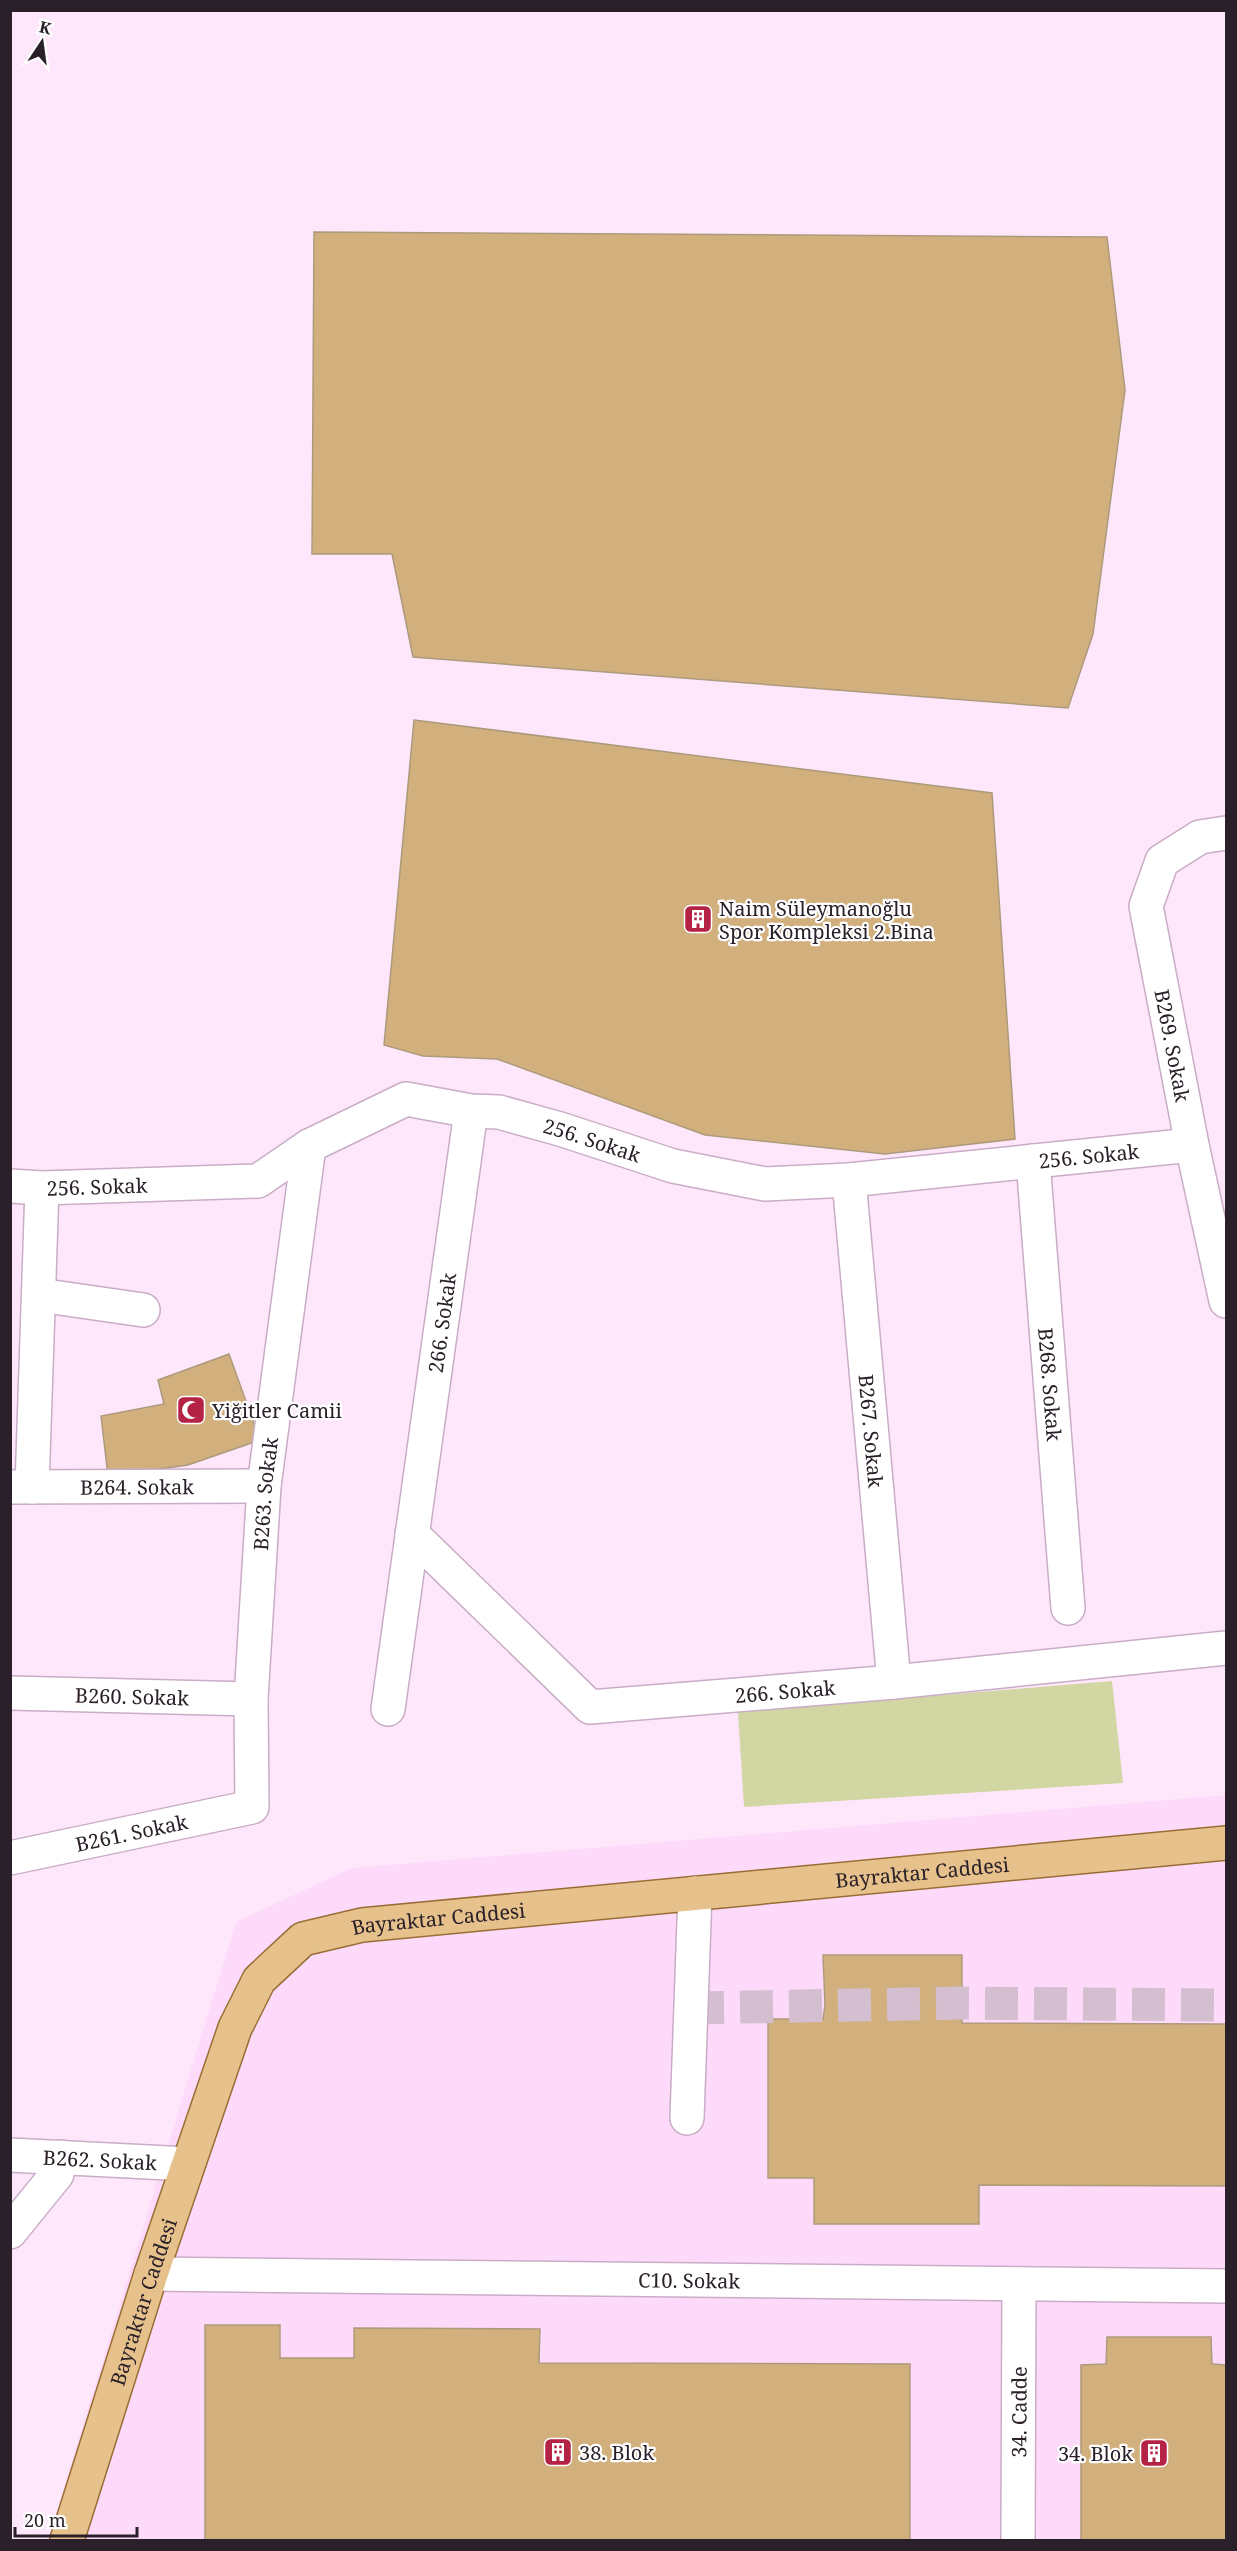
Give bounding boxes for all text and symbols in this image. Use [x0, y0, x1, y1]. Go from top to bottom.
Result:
north arrow [12, 12, 72, 72]
text: K [37, 15, 54, 39]
place label: Naim Süleymanoğlu Spor Kompleksi 2.Bina [719, 895, 934, 945]
building icon: Naim Süleymanoğlu Spor Kompleksi 2.Bina [682, 903, 714, 935]
street label: B269. Sokak [1149, 987, 1197, 1104]
street label: 256. Sokak [540, 1112, 644, 1168]
street label: 256. Sokak [1037, 1137, 1141, 1174]
street label: 256. Sokak [46, 1171, 148, 1201]
street label: 266. Sokak [421, 1271, 462, 1375]
street label: B268. Sokak [1033, 1326, 1068, 1442]
street label: B267. Sokak [853, 1373, 890, 1489]
mosque icon: Yiğitler Camii [175, 1394, 207, 1426]
place label: Yiğitler Camii [211, 1397, 342, 1424]
street label: B263. Sokak [247, 1435, 284, 1551]
street label: B264. Sokak [80, 1473, 194, 1500]
street label: 266. Sokak [734, 1673, 837, 1709]
street label: B260. Sokak [75, 1681, 190, 1711]
street label: B261. Sokak [73, 1807, 190, 1857]
street label: Bayraktar Caddesi [834, 1850, 1011, 1894]
street label: Bayraktar Caddesi [349, 1896, 527, 1941]
street label: B262. Sokak [42, 2143, 158, 2176]
street label: Bayraktar Caddesi [103, 2214, 183, 2389]
street label: C10. Sokak [638, 2266, 740, 2294]
street label: 34. Cadde [1005, 2366, 1032, 2458]
building icon: 38. Blok [542, 2436, 574, 2468]
building icon: 34. Blok [1138, 2437, 1170, 2469]
place label: 38. Blok [579, 2439, 654, 2466]
place label: 34. Blok [1058, 2440, 1133, 2467]
scale bar [15, 2500, 136, 2538]
text: 20 m [24, 2508, 66, 2532]

